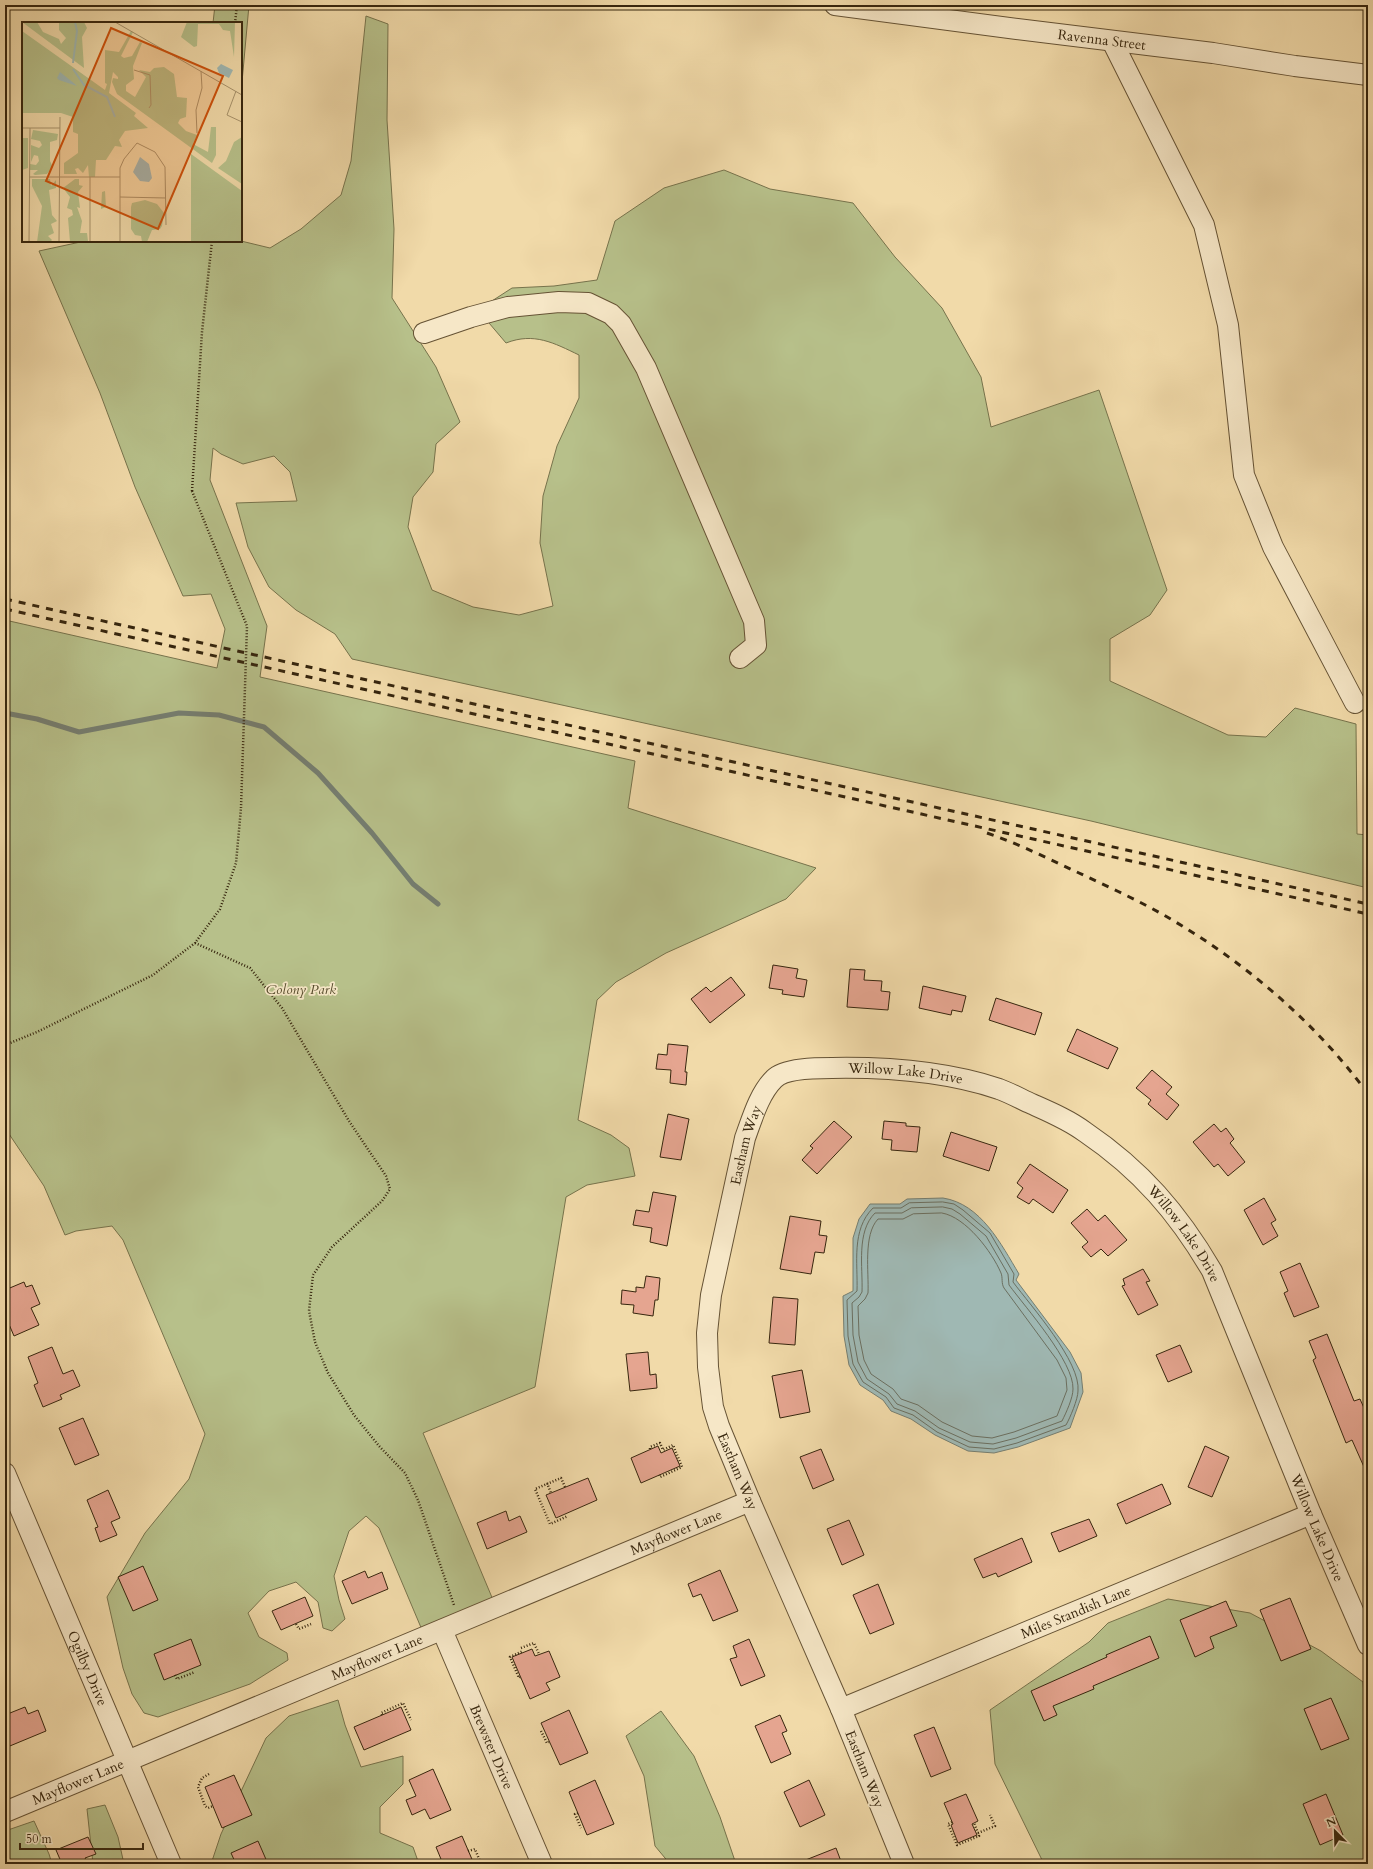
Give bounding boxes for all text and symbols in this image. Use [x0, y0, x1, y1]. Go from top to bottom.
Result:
inset map [22, 22, 242, 242]
street label: Ravenna Street [1057, 25, 1147, 55]
park label: Colony Park [266, 980, 336, 999]
street label: Willow Lake Drive [847, 1059, 965, 1089]
street label: Eastham Way [726, 1102, 766, 1187]
street label: Willow Lake Drive [1143, 1180, 1225, 1285]
street label: Eastham Way [713, 1430, 763, 1513]
street label: Willow Lake Drive [1285, 1470, 1348, 1585]
street label: Mayflower Lane [627, 1505, 725, 1560]
street label: Miles Standish Lane [1018, 1581, 1134, 1643]
street label: Ogilby Drive [63, 1628, 112, 1709]
street label: Mayflower Lane [328, 1630, 426, 1685]
street label: Brewster Drive [465, 1702, 518, 1792]
street label: Eastham Way [840, 1728, 889, 1811]
street label: Mayflower Lane [29, 1754, 127, 1810]
north arrow [1315, 1811, 1355, 1851]
text: N [1324, 1813, 1339, 1831]
scale bar [20, 1825, 143, 1851]
text: 50 m [26, 1831, 53, 1847]

